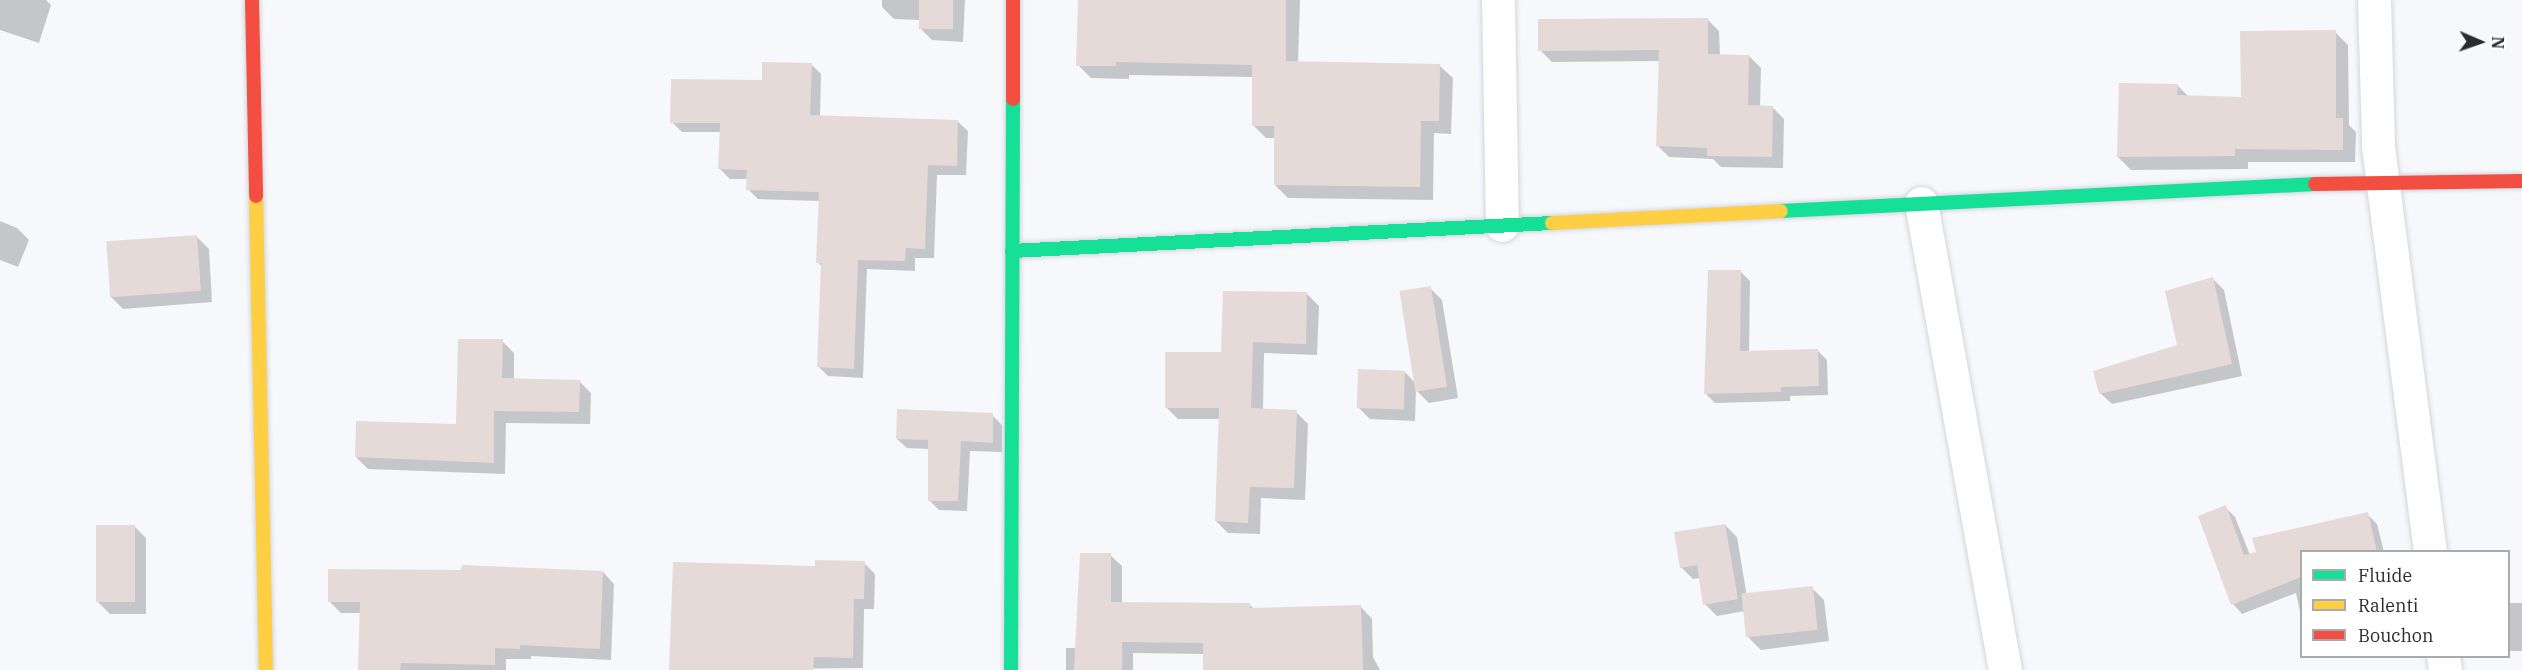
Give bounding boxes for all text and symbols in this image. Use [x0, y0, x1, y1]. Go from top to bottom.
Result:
north arrow [2450, 12, 2510, 72]
text: N [2488, 36, 2508, 49]
legend [2300, 550, 2510, 658]
text: Fluide [2358, 564, 2412, 587]
text: Ralenti [2358, 594, 2419, 617]
text: Bouchon [2358, 624, 2434, 647]

